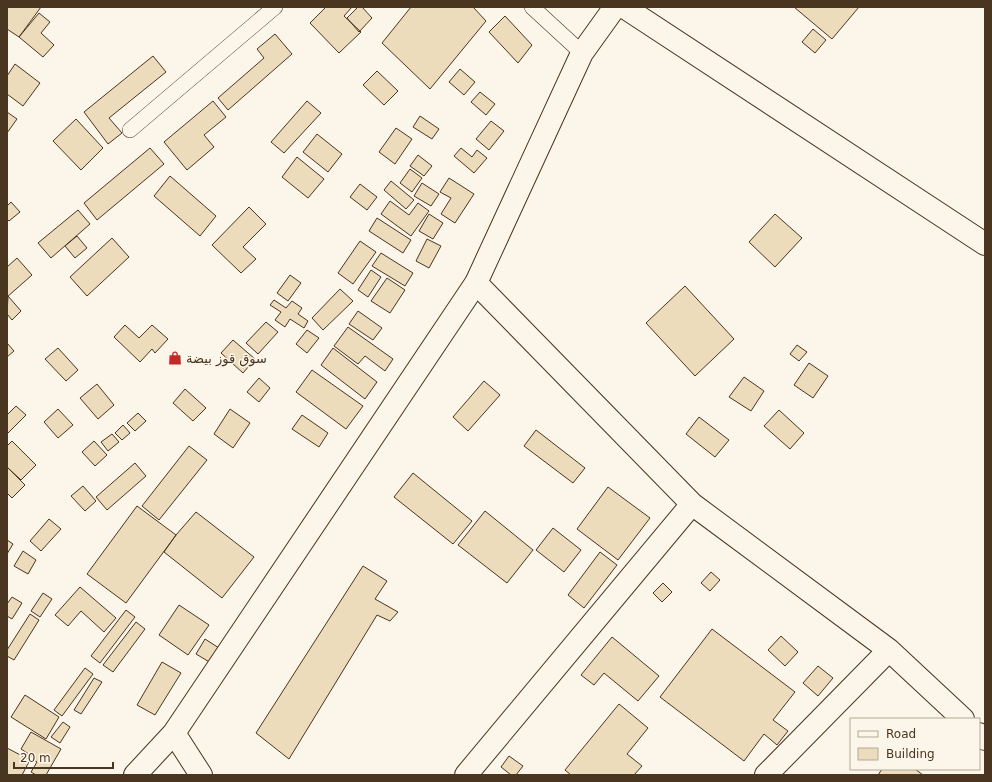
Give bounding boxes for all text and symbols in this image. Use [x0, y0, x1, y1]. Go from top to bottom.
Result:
shop icon: سوق قوز بيضة [167, 350, 183, 366]
place label: سوق قوز بيضة [186, 351, 267, 367]
legend [850, 718, 980, 770]
text: Road [886, 727, 916, 741]
scale bar [14, 744, 113, 770]
text: Building [886, 747, 935, 761]
text: 20 m [20, 751, 51, 765]

